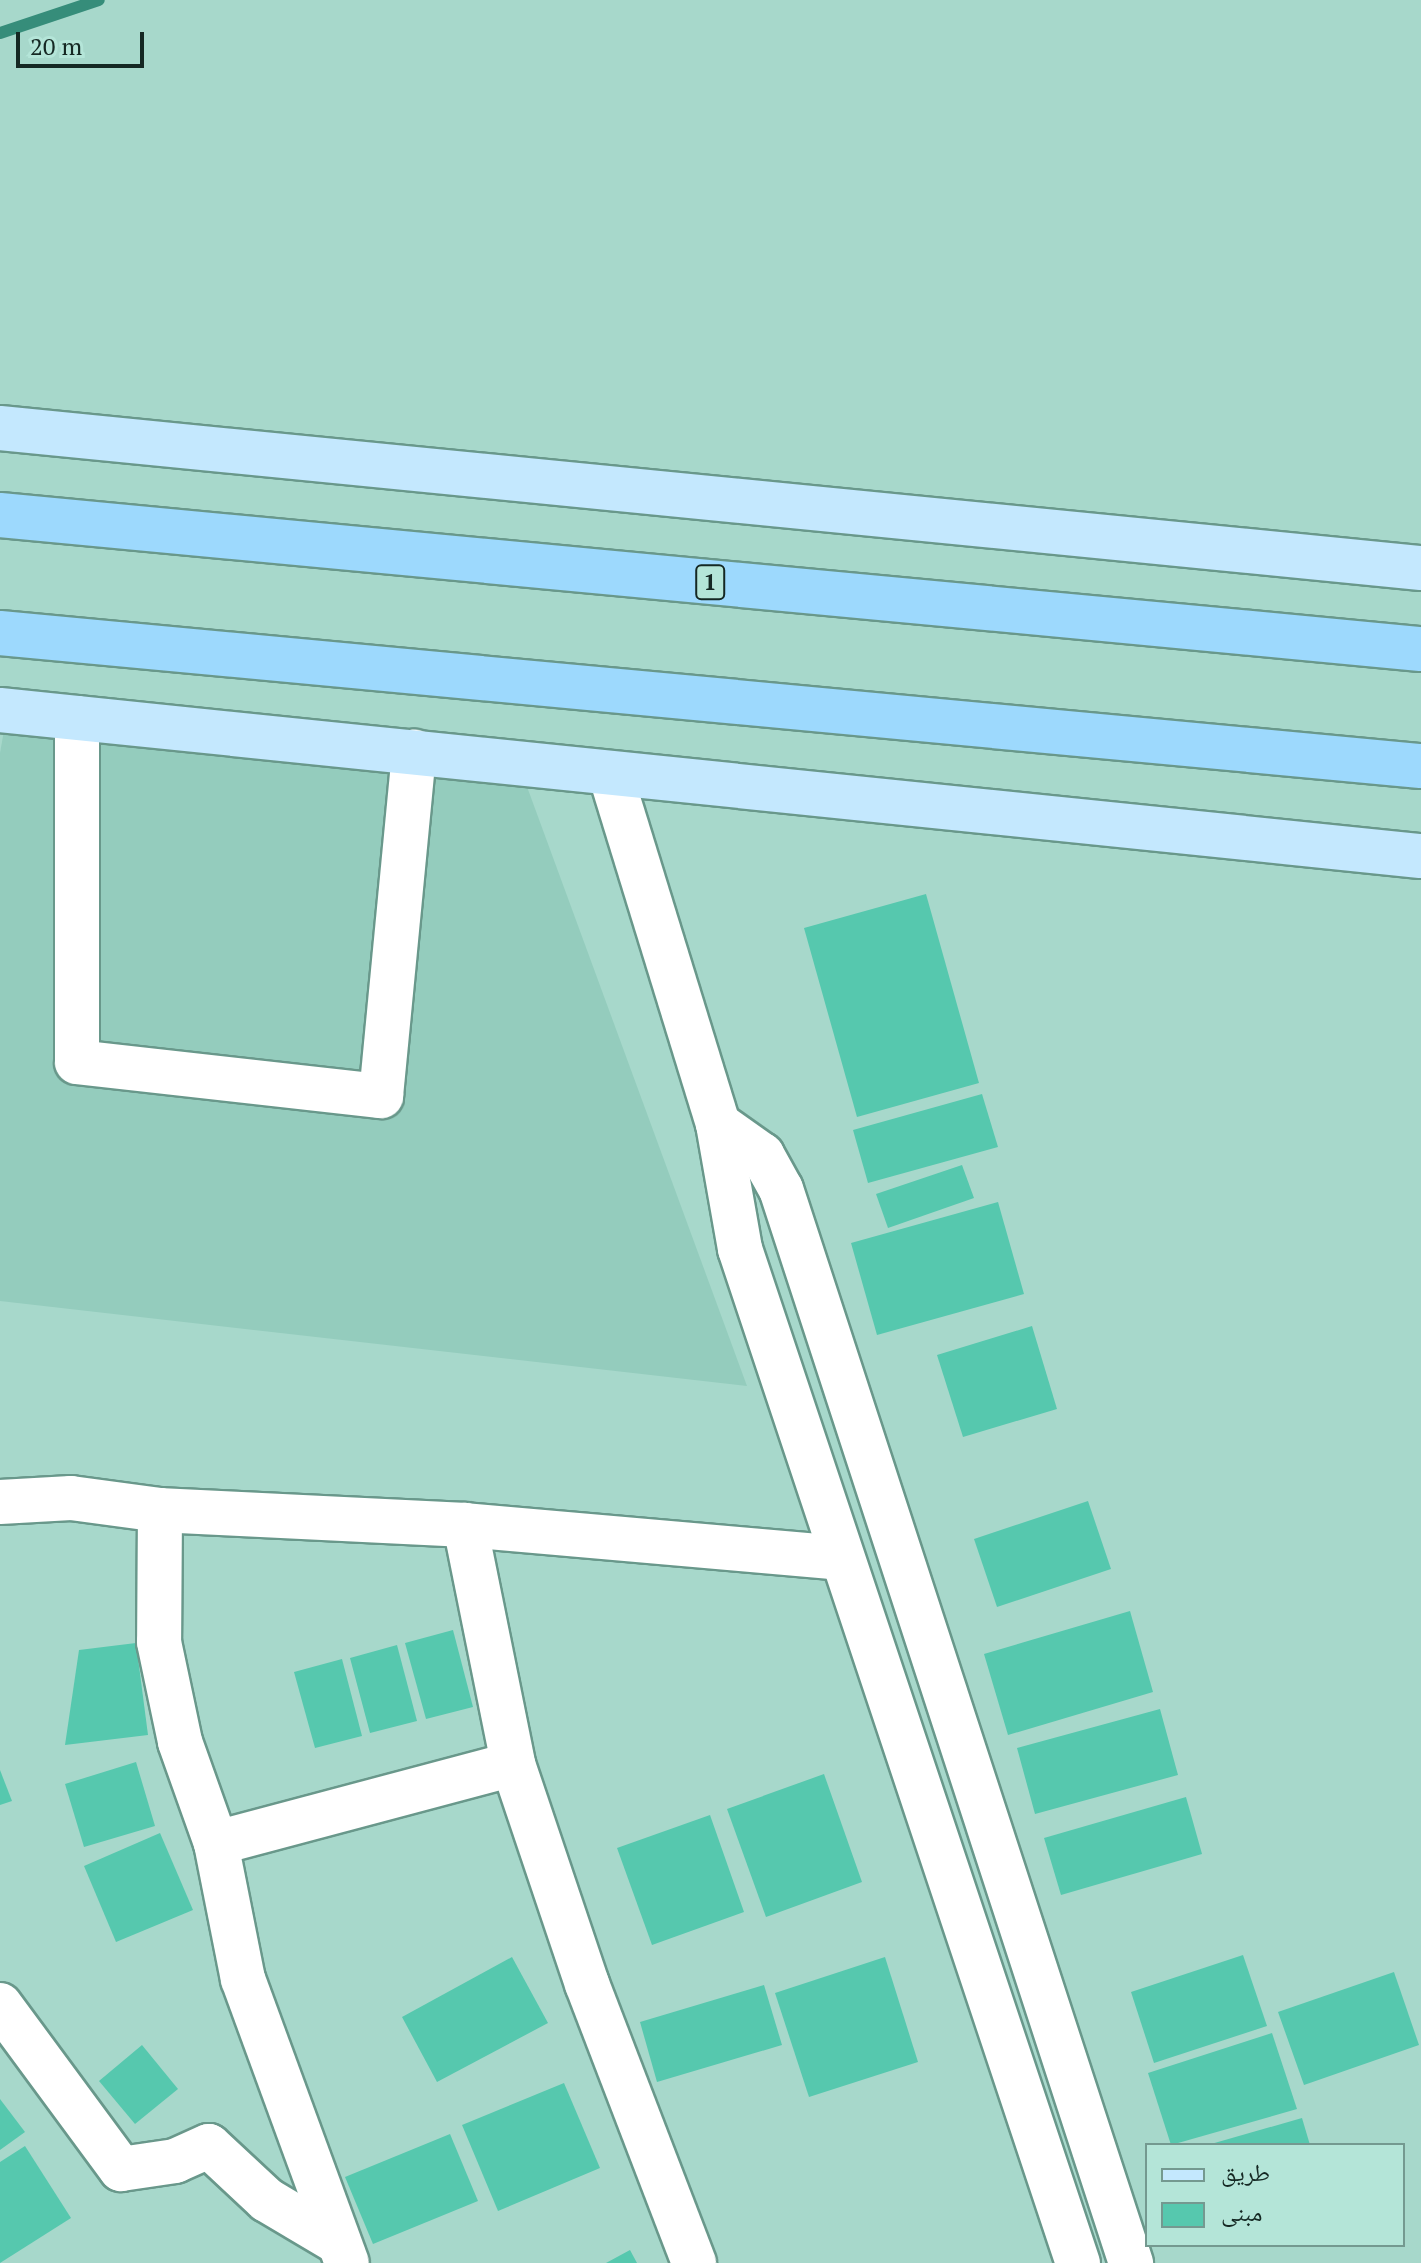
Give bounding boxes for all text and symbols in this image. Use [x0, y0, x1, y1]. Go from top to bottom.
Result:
scale bar [20, 16, 148, 66]
text: 20 m [30, 30, 82, 62]
road number: 1 [694, 562, 726, 602]
legend [1145, 2143, 1405, 2247]
text: طريق [1221, 2156, 1270, 2188]
text: مبنى [1221, 2196, 1262, 2228]

